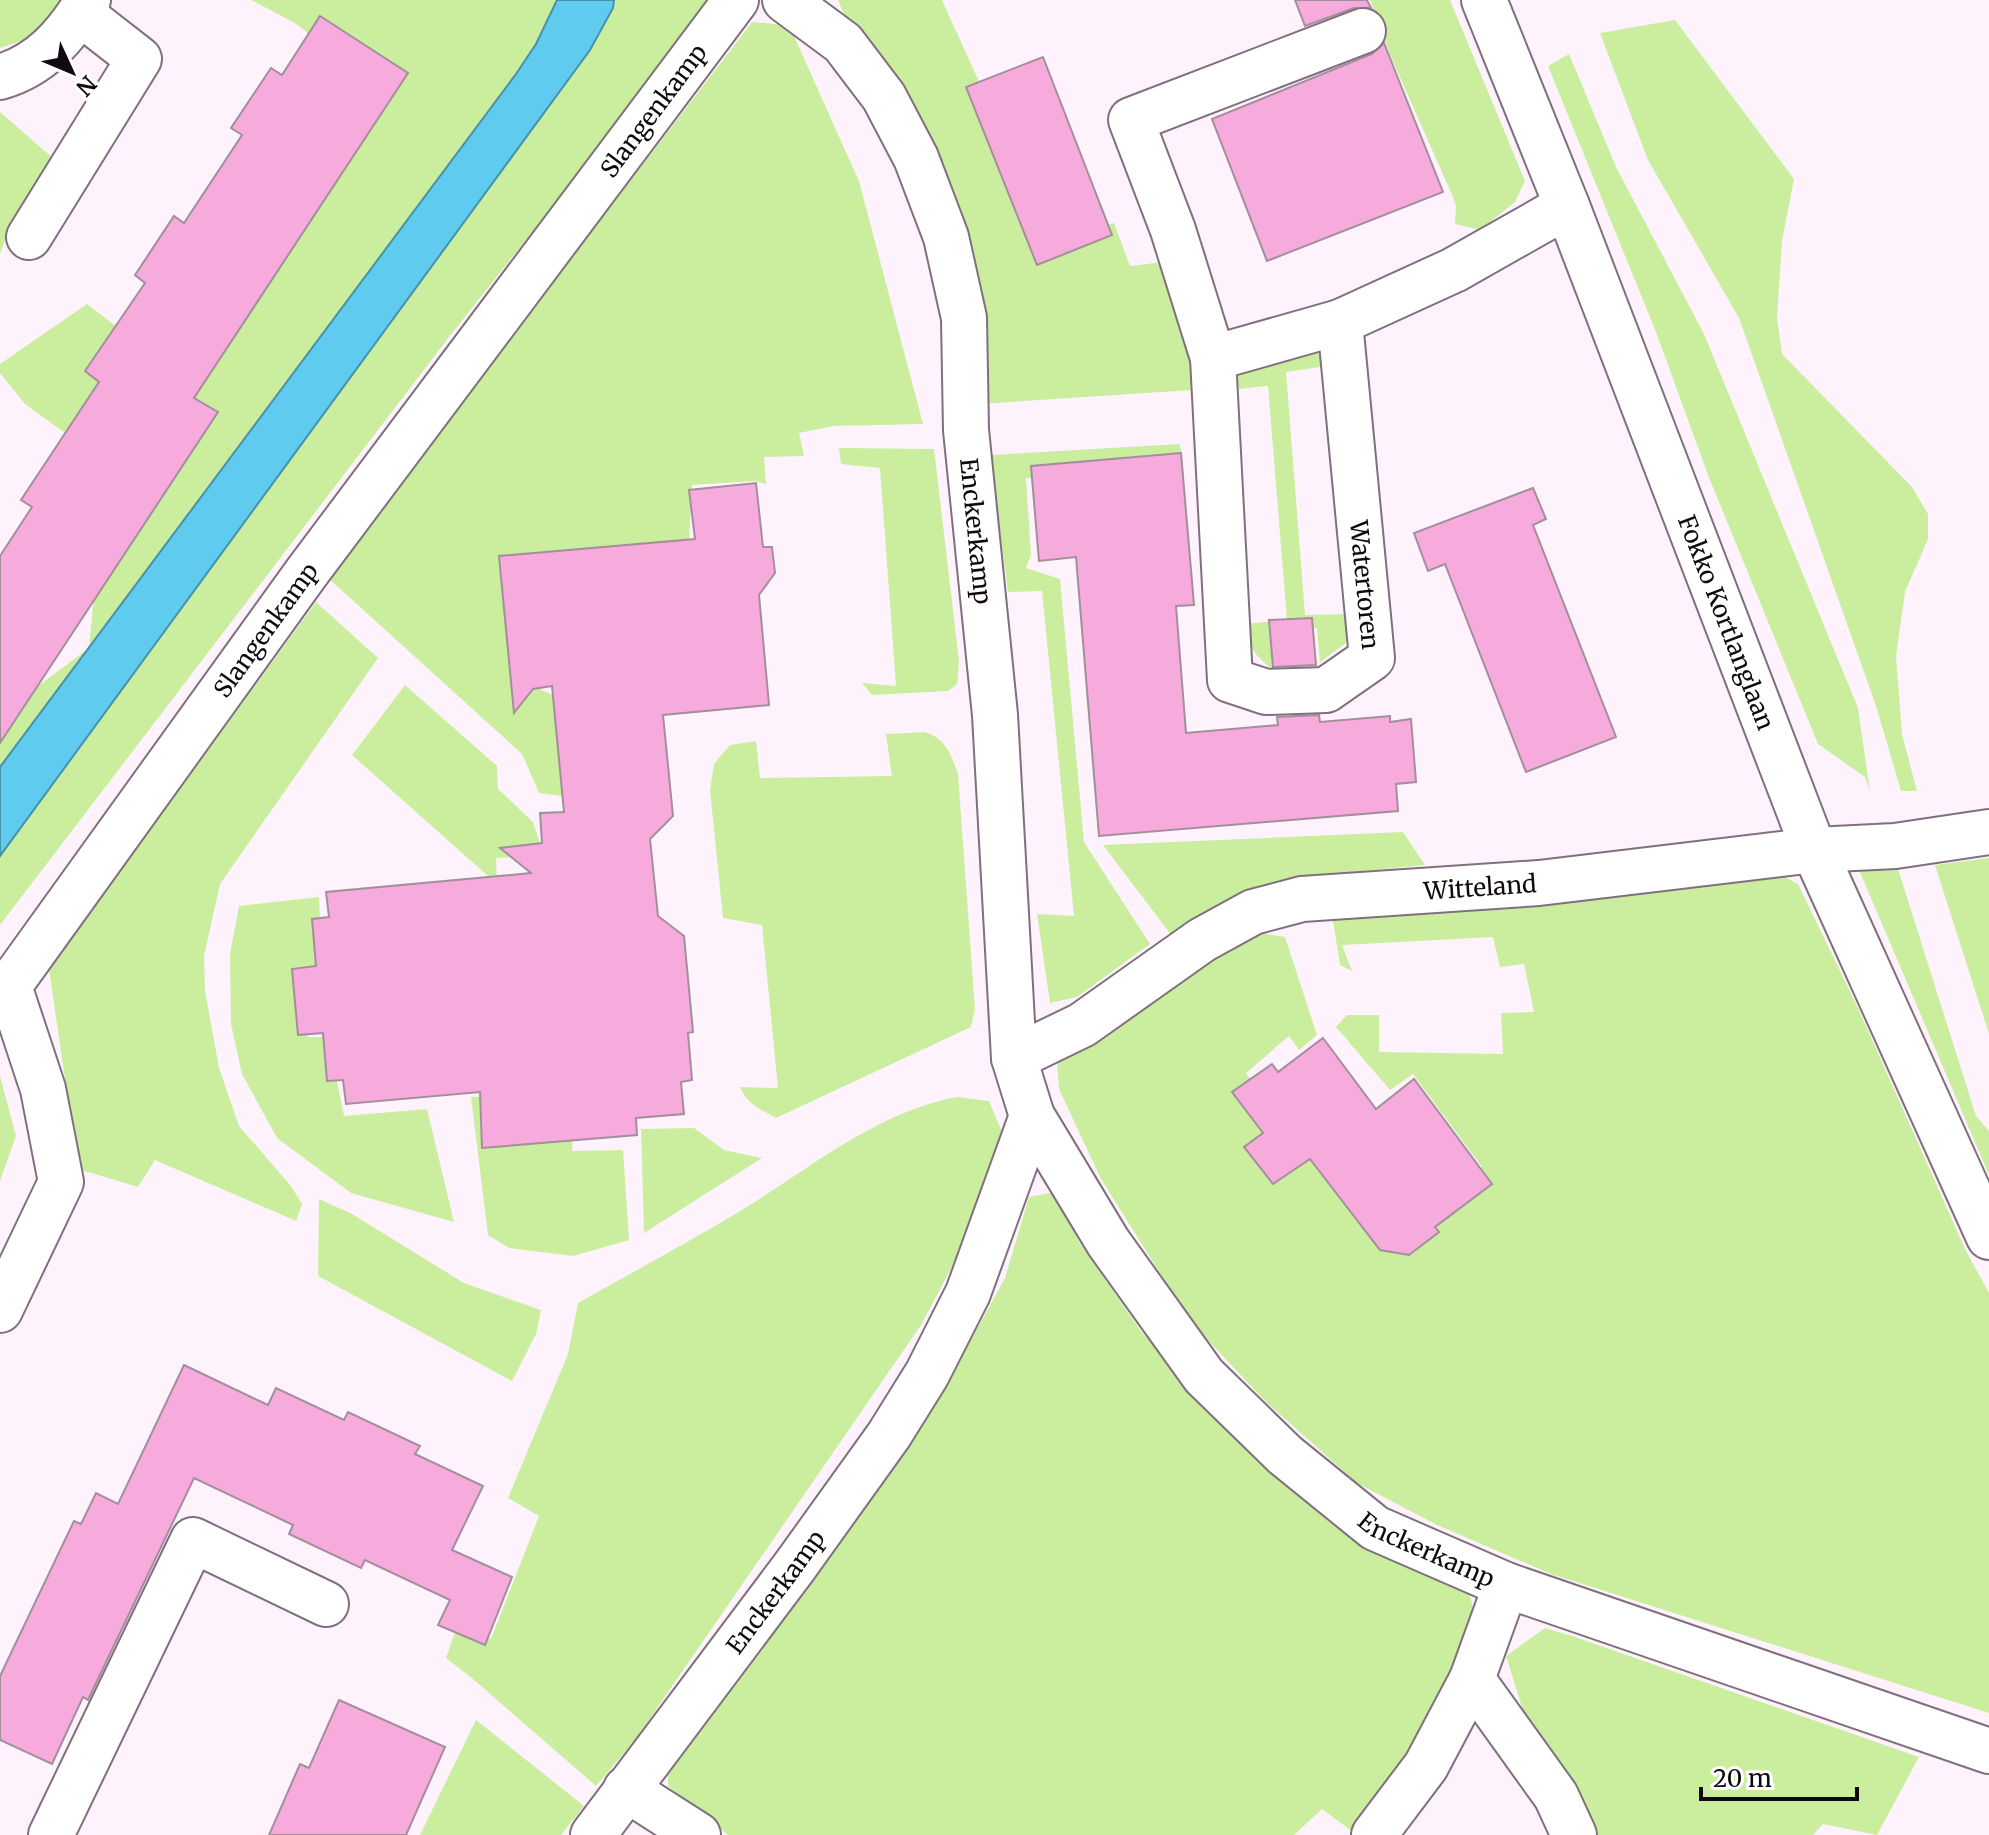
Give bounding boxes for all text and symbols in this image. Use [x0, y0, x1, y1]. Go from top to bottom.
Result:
north arrow [32, 32, 112, 112]
street label: Slangenkamp [593, 38, 713, 183]
text: N [70, 70, 102, 102]
street label: Enckerkamp [953, 457, 999, 606]
street label: Fokko Kortlanglaan [1671, 511, 1782, 734]
street label: Watertoren [1343, 518, 1387, 651]
street label: Slangenkamp [206, 556, 324, 703]
street label: Witteland [1422, 868, 1537, 906]
street label: Enckerkamp [1352, 1505, 1500, 1594]
street label: Enckerkamp [719, 1524, 831, 1660]
scale bar [1701, 1751, 1857, 1801]
text: 20 m [1713, 1763, 1772, 1794]

